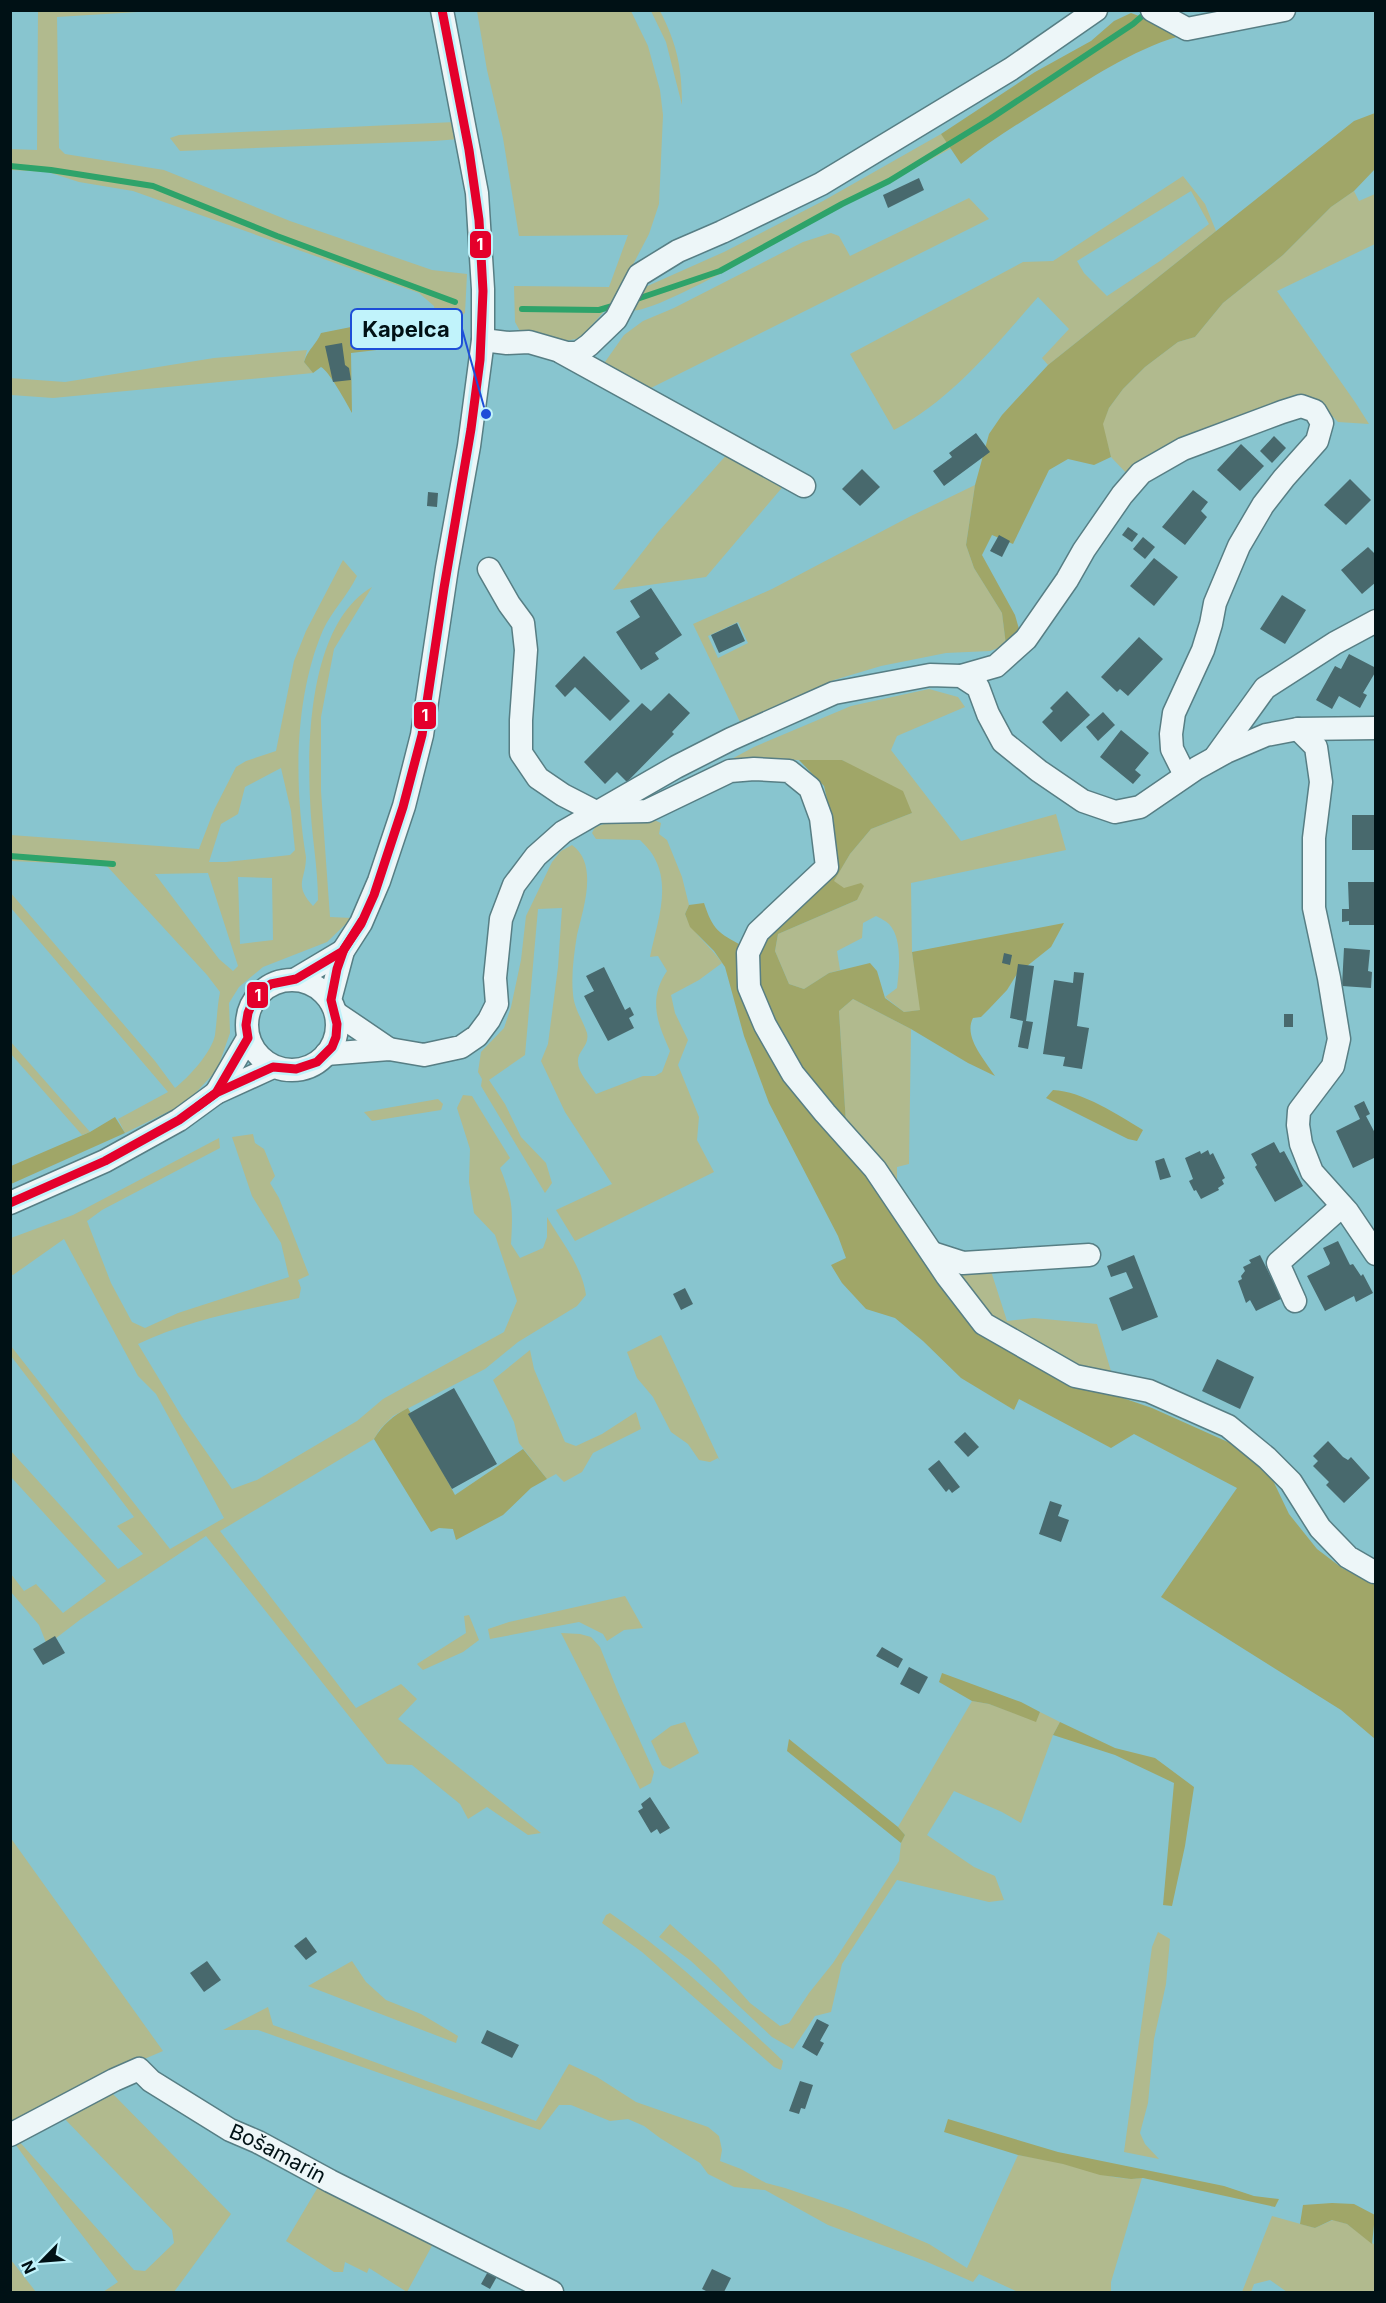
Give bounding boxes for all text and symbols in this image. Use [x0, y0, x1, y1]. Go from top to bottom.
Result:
line badge: 1 [469, 230, 492, 259]
text: 1 [477, 234, 483, 254]
callout: Kapelca [351, 309, 462, 349]
text: Kapelca [362, 316, 450, 342]
line badge: 1 [413, 701, 437, 730]
text: 1 [422, 705, 428, 725]
line badge: 1 [246, 981, 269, 1009]
text: 1 [255, 985, 261, 1005]
street label: Bošamarin [226, 2118, 330, 2188]
north arrow [12, 2231, 72, 2291]
text: N [17, 2258, 40, 2277]

